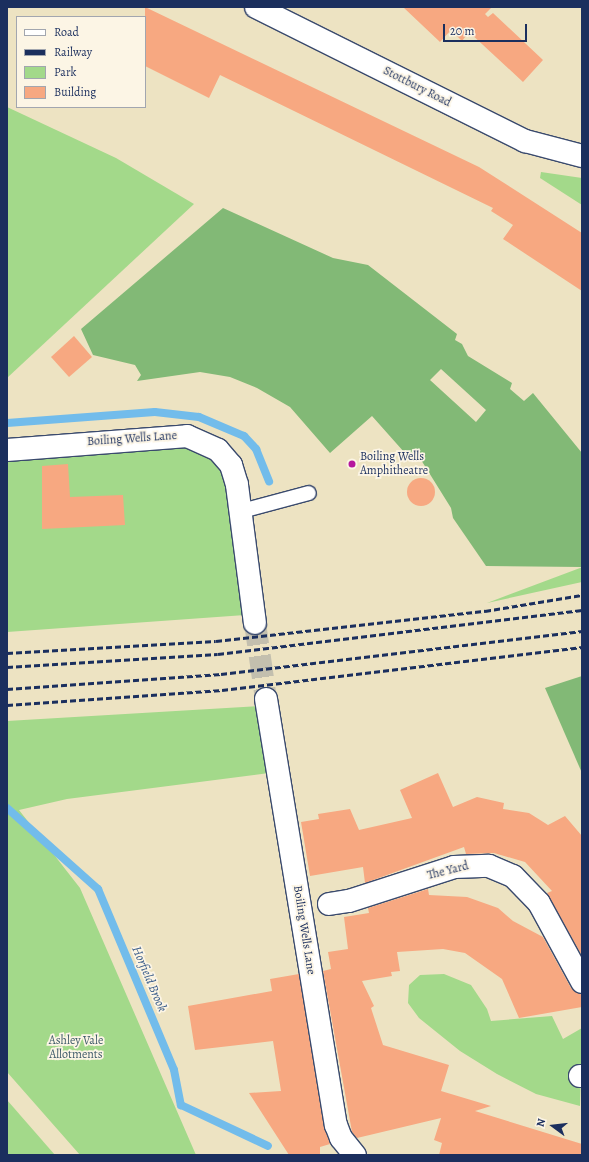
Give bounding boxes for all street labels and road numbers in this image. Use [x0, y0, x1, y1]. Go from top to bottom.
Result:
street label: Stottbury Road [381, 64, 453, 110]
street label: Boiling Wells Lane [87, 429, 177, 449]
street label: The Yard [426, 859, 470, 883]
street label: Boiling Wells Lane [290, 884, 318, 976]

